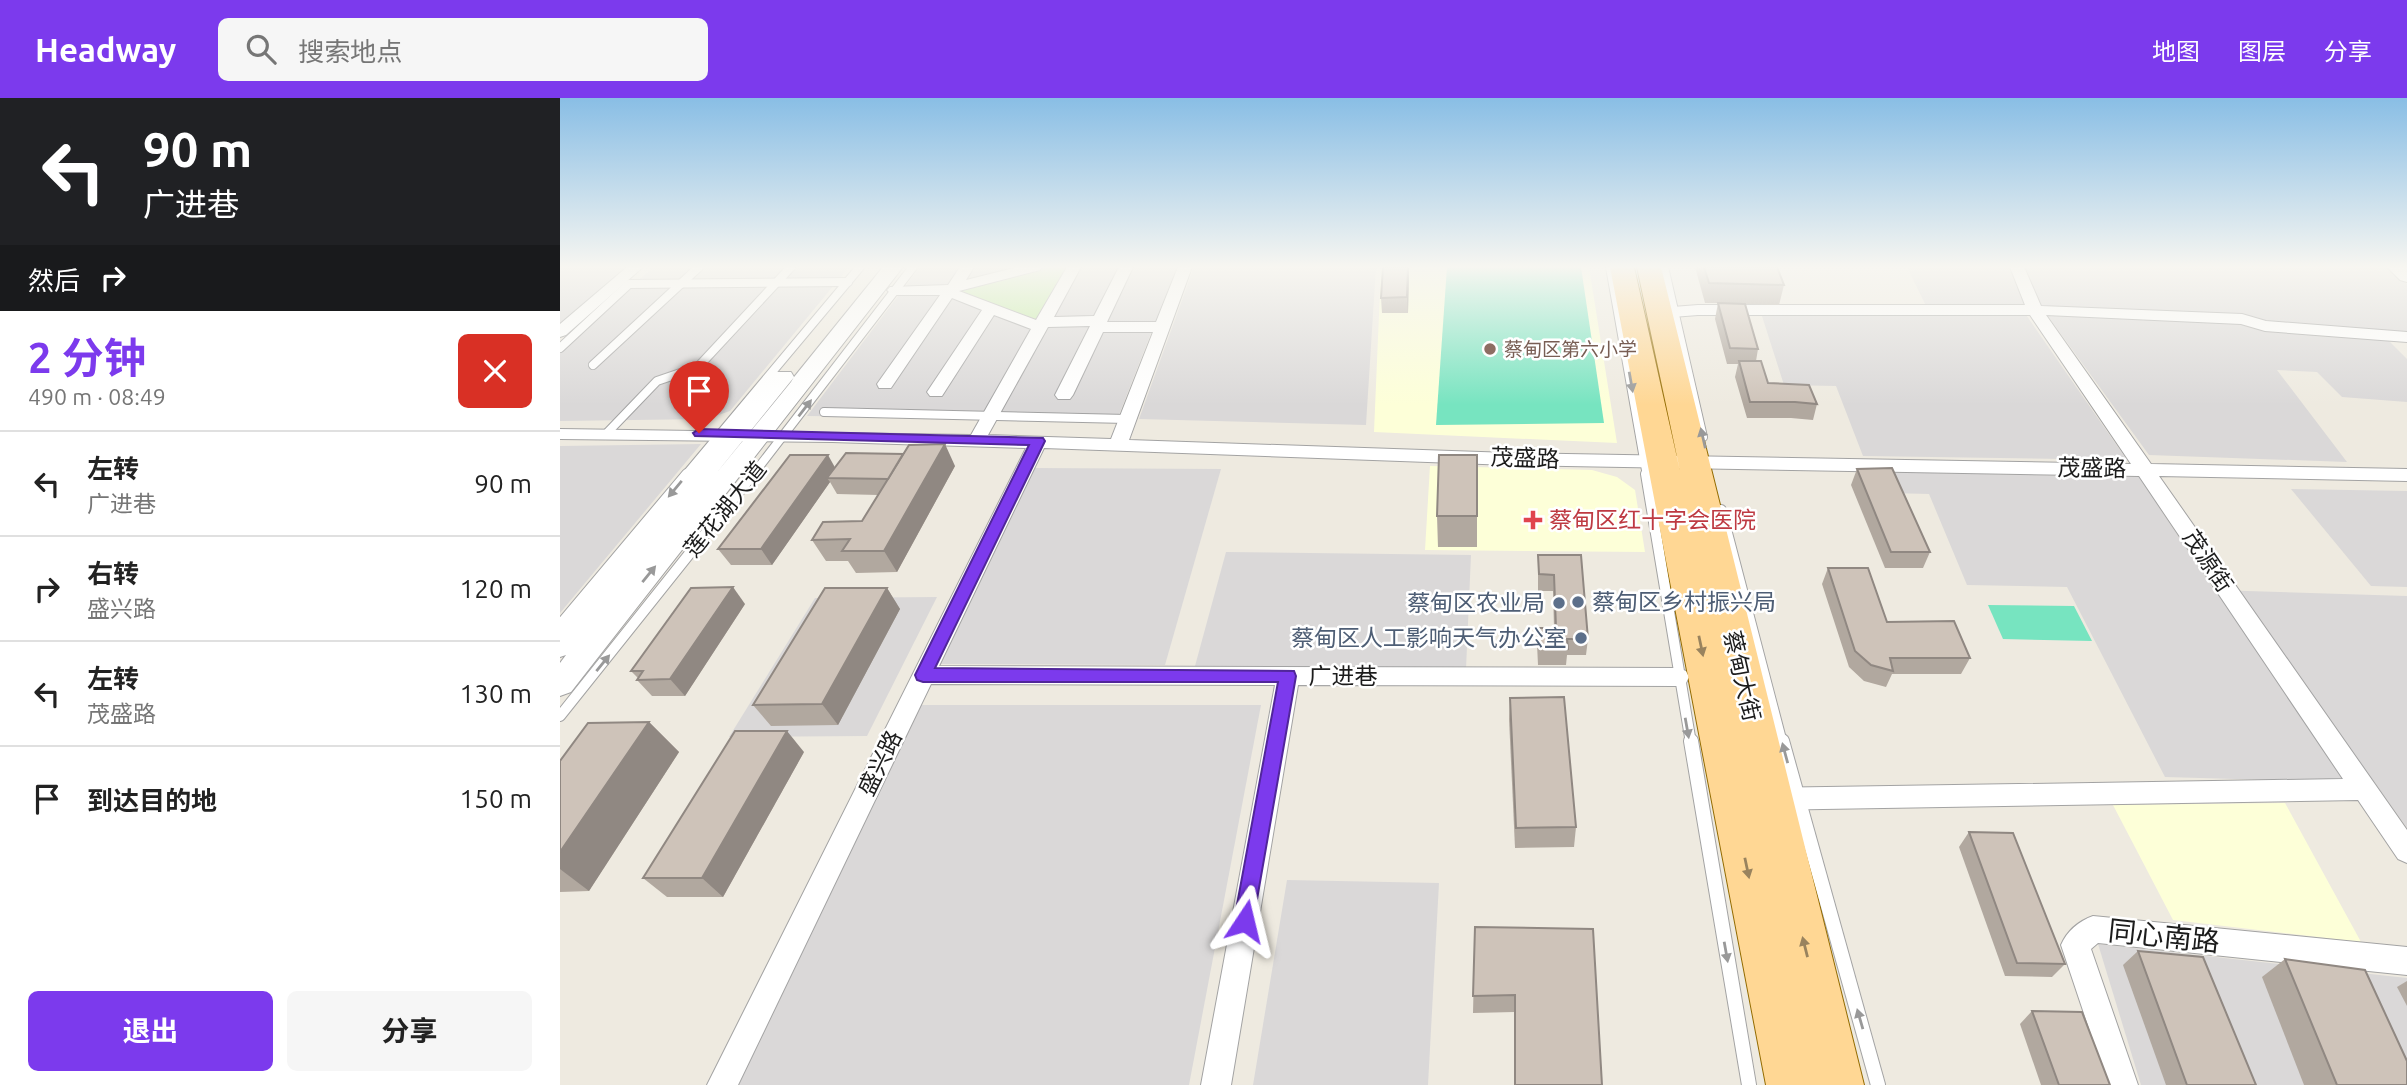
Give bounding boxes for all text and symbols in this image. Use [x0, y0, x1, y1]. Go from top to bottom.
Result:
search box [218, 18, 708, 81]
icon: search [242, 30, 280, 68]
text: Headway [35, 31, 176, 68]
text: 搜索地点 [298, 37, 402, 66]
text: 地图 [2152, 38, 2200, 65]
text: 图层 [2238, 38, 2286, 65]
text: 分享 [2324, 38, 2372, 65]
text: 90 m [143, 121, 252, 176]
icon: left [28, 126, 119, 217]
text: 广进巷 [143, 186, 239, 222]
icon: right [94, 259, 132, 297]
text: 然后 [28, 266, 80, 295]
text: 2 分钟 [28, 334, 146, 381]
button: close [458, 334, 532, 408]
place label: 蔡甸区第六小学 [1504, 338, 1637, 360]
marker: 蔡甸区第六小学 [1482, 341, 1498, 357]
pin [669, 361, 729, 433]
one-way arrow [1625, 371, 1636, 393]
icon: arrive [680, 372, 718, 410]
text: 490 m · 08:49 [28, 384, 166, 409]
one-way arrow [797, 399, 812, 417]
one-way arrow [1697, 427, 1708, 449]
street label: 茂盛路 [1490, 444, 1560, 471]
text: 左转 [87, 454, 139, 483]
street label: 茂盛路 [2057, 454, 2127, 481]
street label: 莲花湖大道 [679, 456, 771, 561]
icon: left [28, 465, 66, 503]
text: 90 m [474, 469, 532, 498]
one-way arrow [668, 479, 683, 497]
text: 广进巷 [87, 491, 156, 516]
place label: 蔡甸区红十字会医院 [1549, 507, 1756, 532]
marker: 蔡甸区红十字会医院 [1523, 510, 1543, 530]
street label: 茂源街 [2179, 525, 2238, 596]
text: 右转 [87, 559, 139, 588]
one-way arrow [642, 565, 657, 583]
icon: right [28, 570, 66, 608]
text: 120 m [460, 574, 532, 603]
place label: 蔡甸区乡村振兴局 [1592, 589, 1776, 614]
place label: 蔡甸区农业局 [1407, 590, 1545, 615]
marker: 蔡甸区乡村振兴局 [1570, 594, 1586, 610]
marker: 蔡甸区农业局 [1551, 595, 1567, 611]
text: 盛兴路 [87, 596, 156, 621]
place label: 蔡甸区人工影响天气办公室 [1291, 625, 1567, 650]
street label: 蔡甸大街 [1720, 628, 1765, 724]
marker: 蔡甸区人工影响天气办公室 [1573, 630, 1589, 646]
one-way arrow [1695, 635, 1706, 657]
one-way arrow [595, 654, 610, 672]
street label: 广进巷 [1309, 663, 1378, 688]
text: 左转 [87, 664, 139, 693]
icon: left [28, 675, 66, 713]
text: 130 m [460, 679, 532, 708]
text: 茂盛路 [87, 701, 156, 726]
one-way arrow [1682, 717, 1693, 739]
street label: 盛兴路 [853, 726, 906, 799]
one-way arrow [1779, 742, 1790, 764]
icon: arrive [28, 780, 66, 818]
text: 150 m [460, 784, 532, 813]
text: 到达目的地 [87, 786, 217, 815]
one-way arrow [1741, 857, 1752, 879]
position arrow [1208, 884, 1282, 958]
street label: 同心南路 [2107, 914, 2221, 957]
one-way arrow [1799, 936, 1810, 958]
one-way arrow [1720, 941, 1731, 963]
button: 退出 [28, 991, 273, 1071]
button: 分享 [287, 991, 532, 1071]
one-way arrow [1854, 1009, 1864, 1030]

